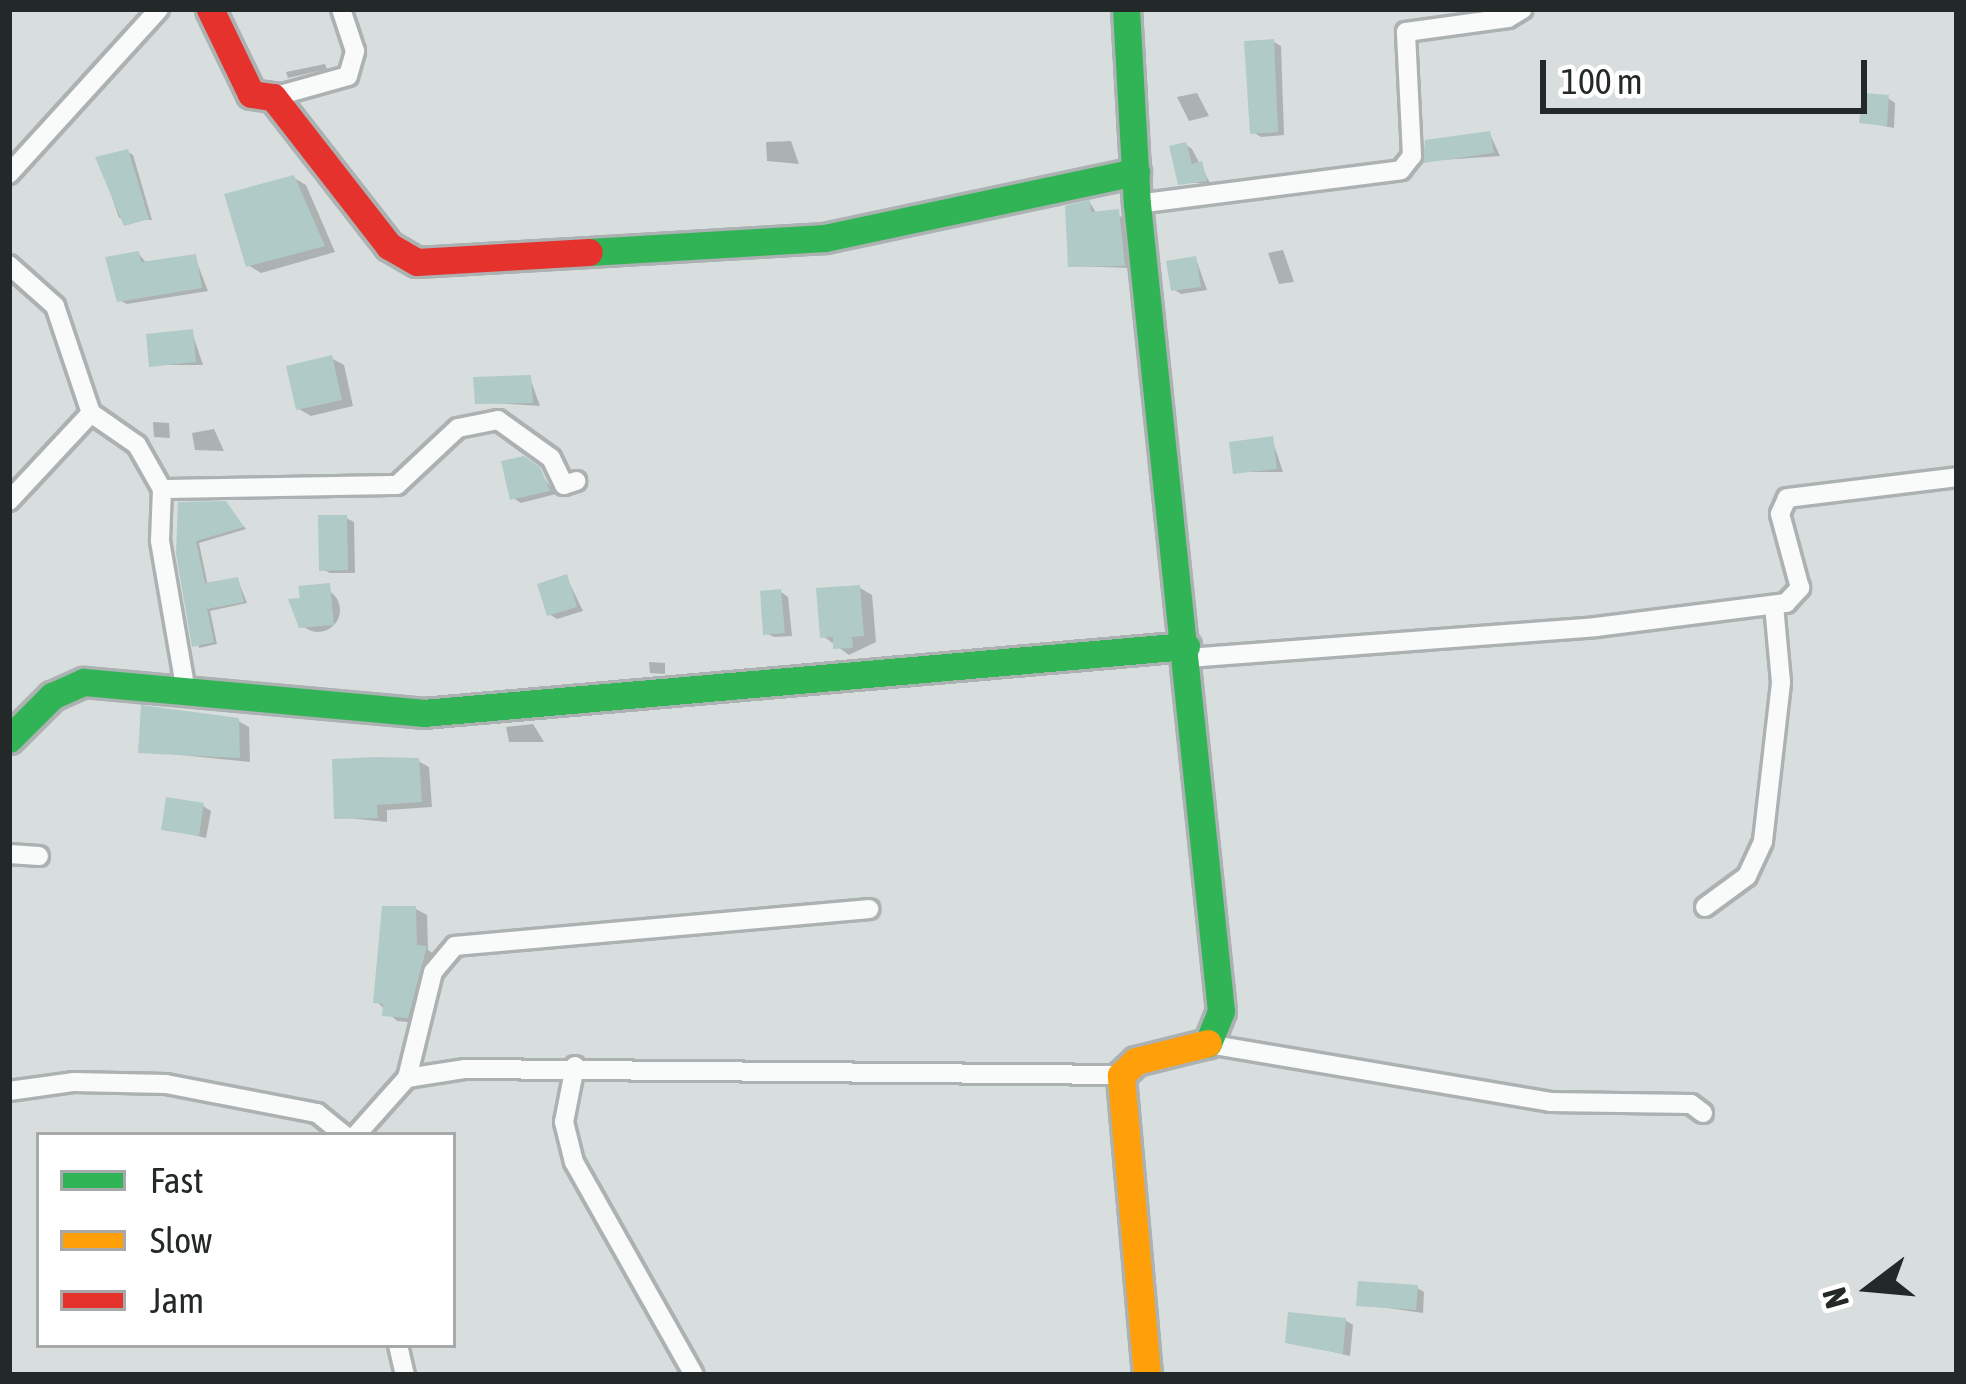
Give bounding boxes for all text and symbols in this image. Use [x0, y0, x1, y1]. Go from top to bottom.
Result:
scale bar [1546, 36, 1873, 110]
text: 100 m [1561, 60, 1643, 102]
legend [36, 1132, 456, 1348]
text: Fast [150, 1159, 204, 1201]
text: Slow [150, 1219, 212, 1261]
north arrow [1810, 1228, 1930, 1348]
text: Jam [150, 1279, 204, 1321]
text: N [1814, 1283, 1856, 1313]

